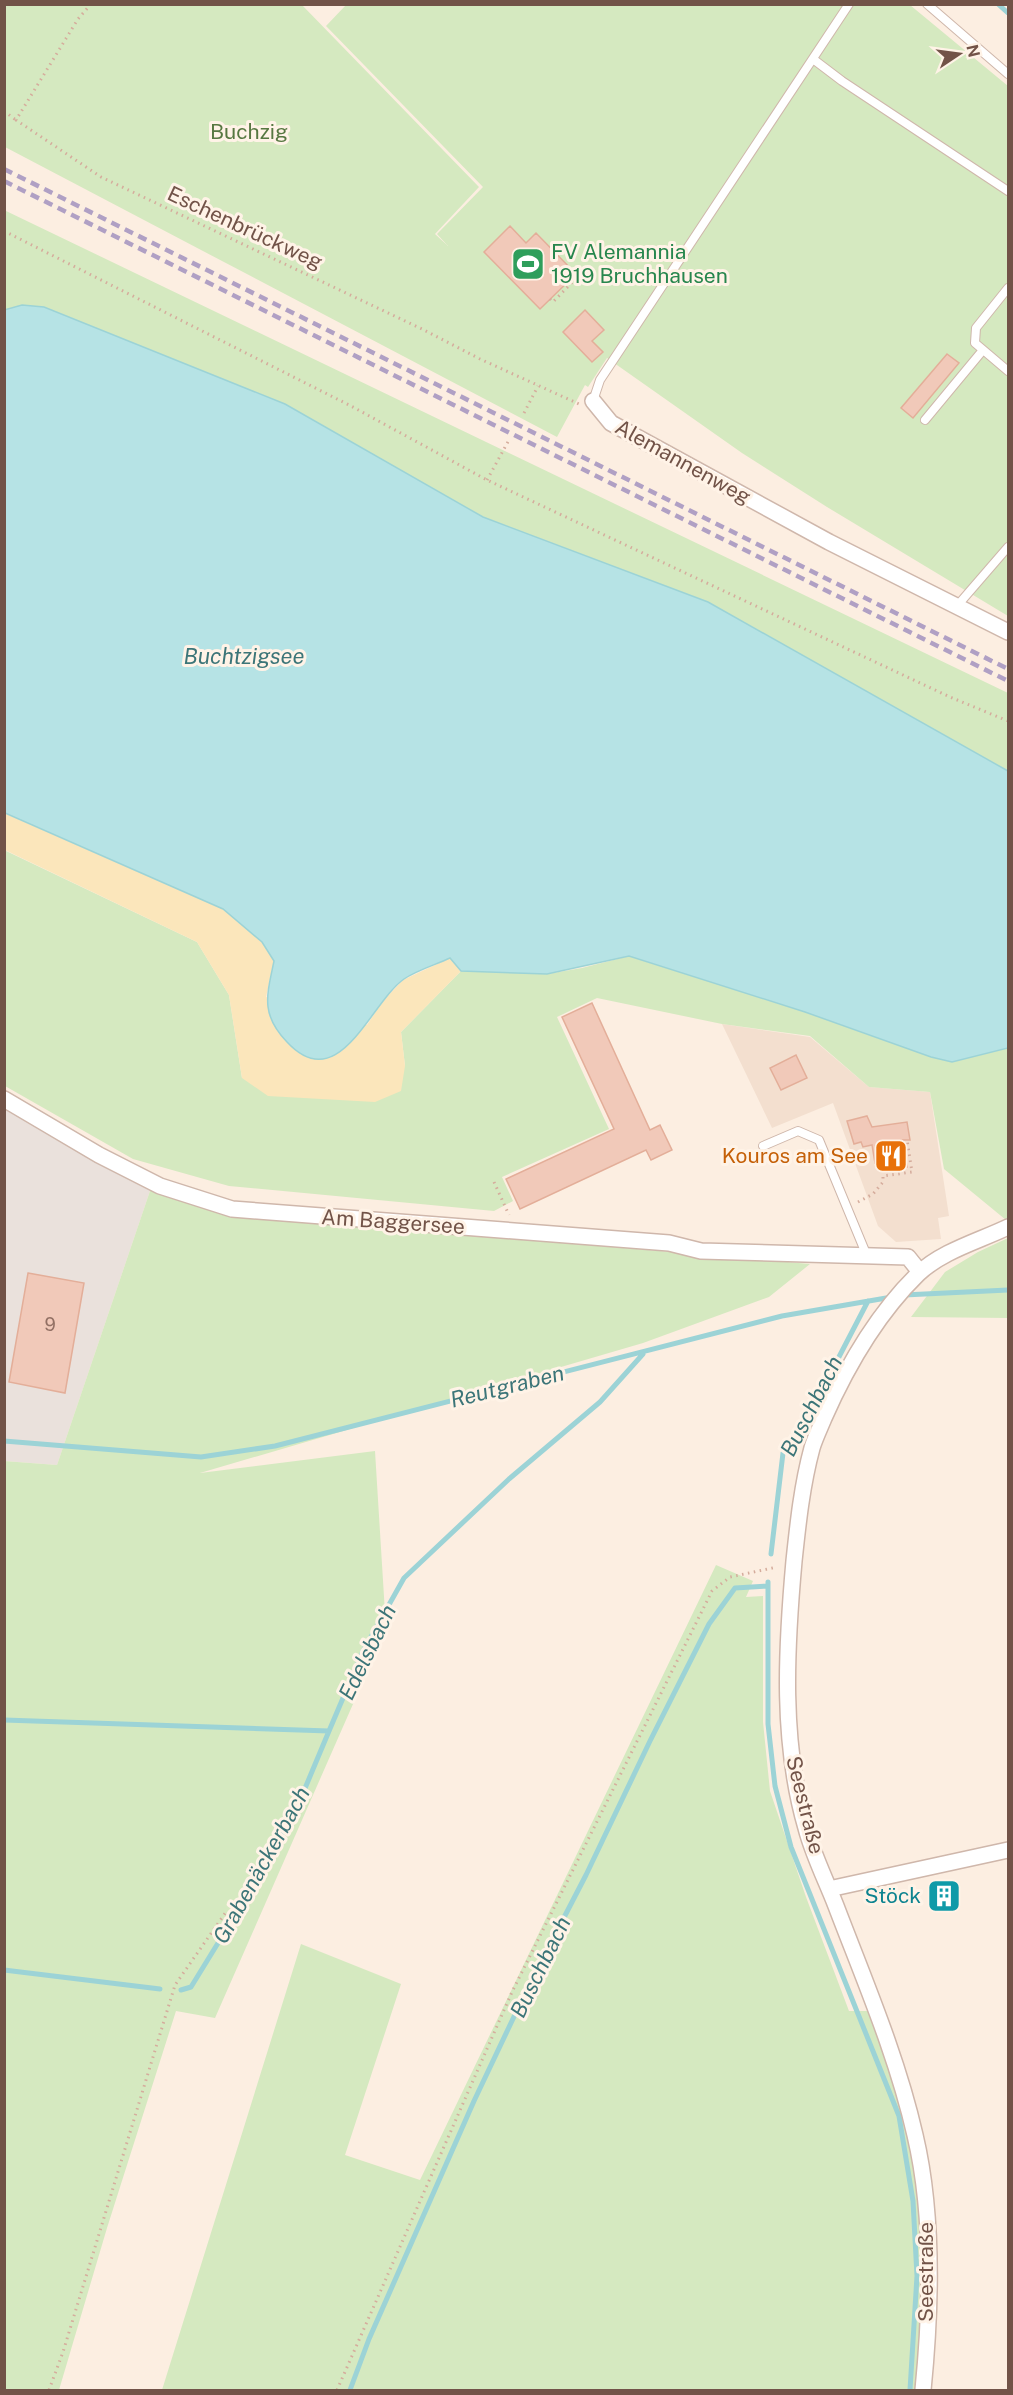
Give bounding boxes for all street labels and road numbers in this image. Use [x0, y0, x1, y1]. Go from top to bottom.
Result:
street label: Eschenbrückweg [164, 181, 327, 274]
street label: Alemannenweg [611, 414, 755, 509]
street label: Am Baggersee [320, 1204, 466, 1239]
street label: Seestraße [781, 1753, 830, 1856]
street label: Seestraße [913, 2222, 938, 2322]

